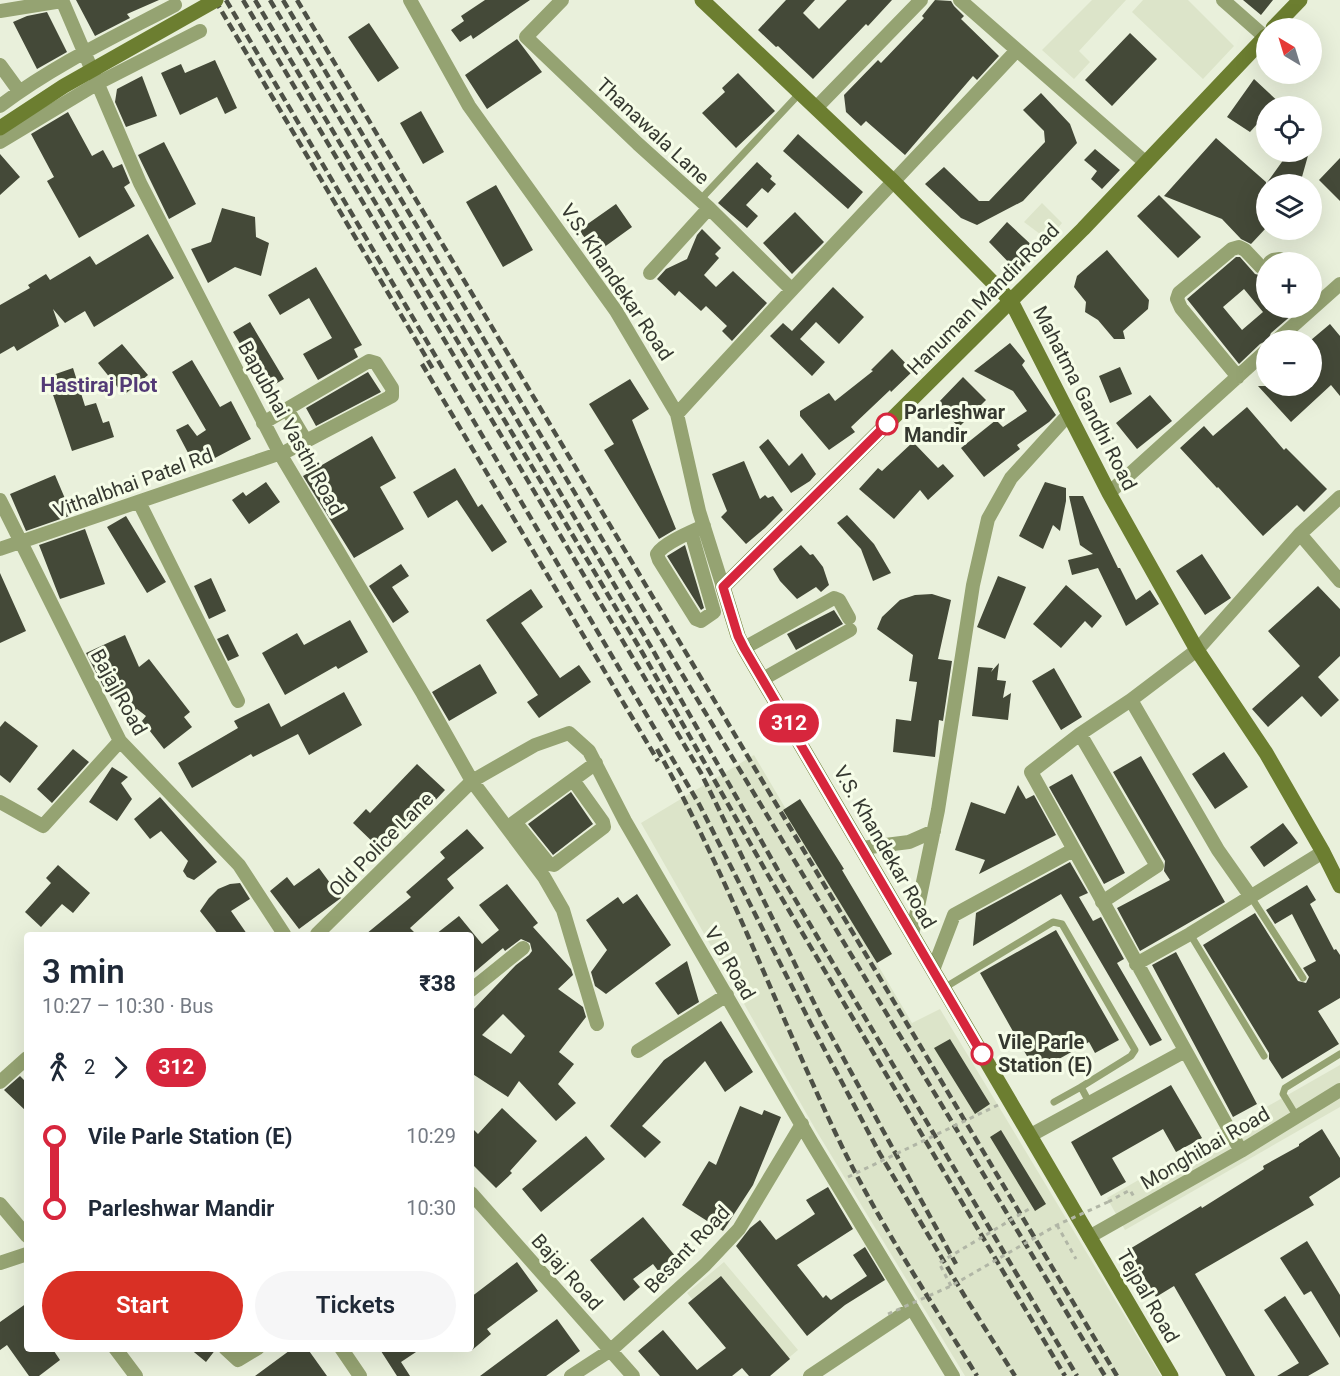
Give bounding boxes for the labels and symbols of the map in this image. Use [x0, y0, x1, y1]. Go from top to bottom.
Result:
north arrow [1256, 18, 1322, 84]
street label: Thanawala Lane [592, 73, 714, 189]
street label: V.S. Khandekar Road [556, 199, 678, 365]
street label: Hanuman Mandir Road [902, 218, 1064, 380]
street label: Mahatma Gandhi Road [1028, 302, 1142, 494]
street label: Bapubhai Vasthi Road [233, 337, 349, 519]
district label: Hastiraj Plot [41, 373, 157, 397]
place label: Parleshwar Mandir [904, 400, 1006, 447]
marker: Parleshwar Mandir [876, 413, 898, 435]
street label: Vithalbhai Patel Rd [50, 443, 216, 523]
street label: Bajaj Road [86, 645, 152, 739]
line badge: 312 [754, 704, 824, 742]
street label: V.S. Khandekar Road [829, 761, 941, 933]
street label: Old Police Lane [324, 787, 438, 901]
street label: V B Road [699, 922, 761, 1004]
place label: Vile Parle Station (E) [998, 1030, 1093, 1077]
marker: Vile Parle Station (E) [971, 1043, 993, 1065]
street label: Monghibai Road [1136, 1101, 1274, 1195]
street label: Besant Road [639, 1200, 735, 1298]
street label: Bajaj Road [526, 1229, 608, 1315]
street label: Tejpal Road [1112, 1245, 1184, 1347]

